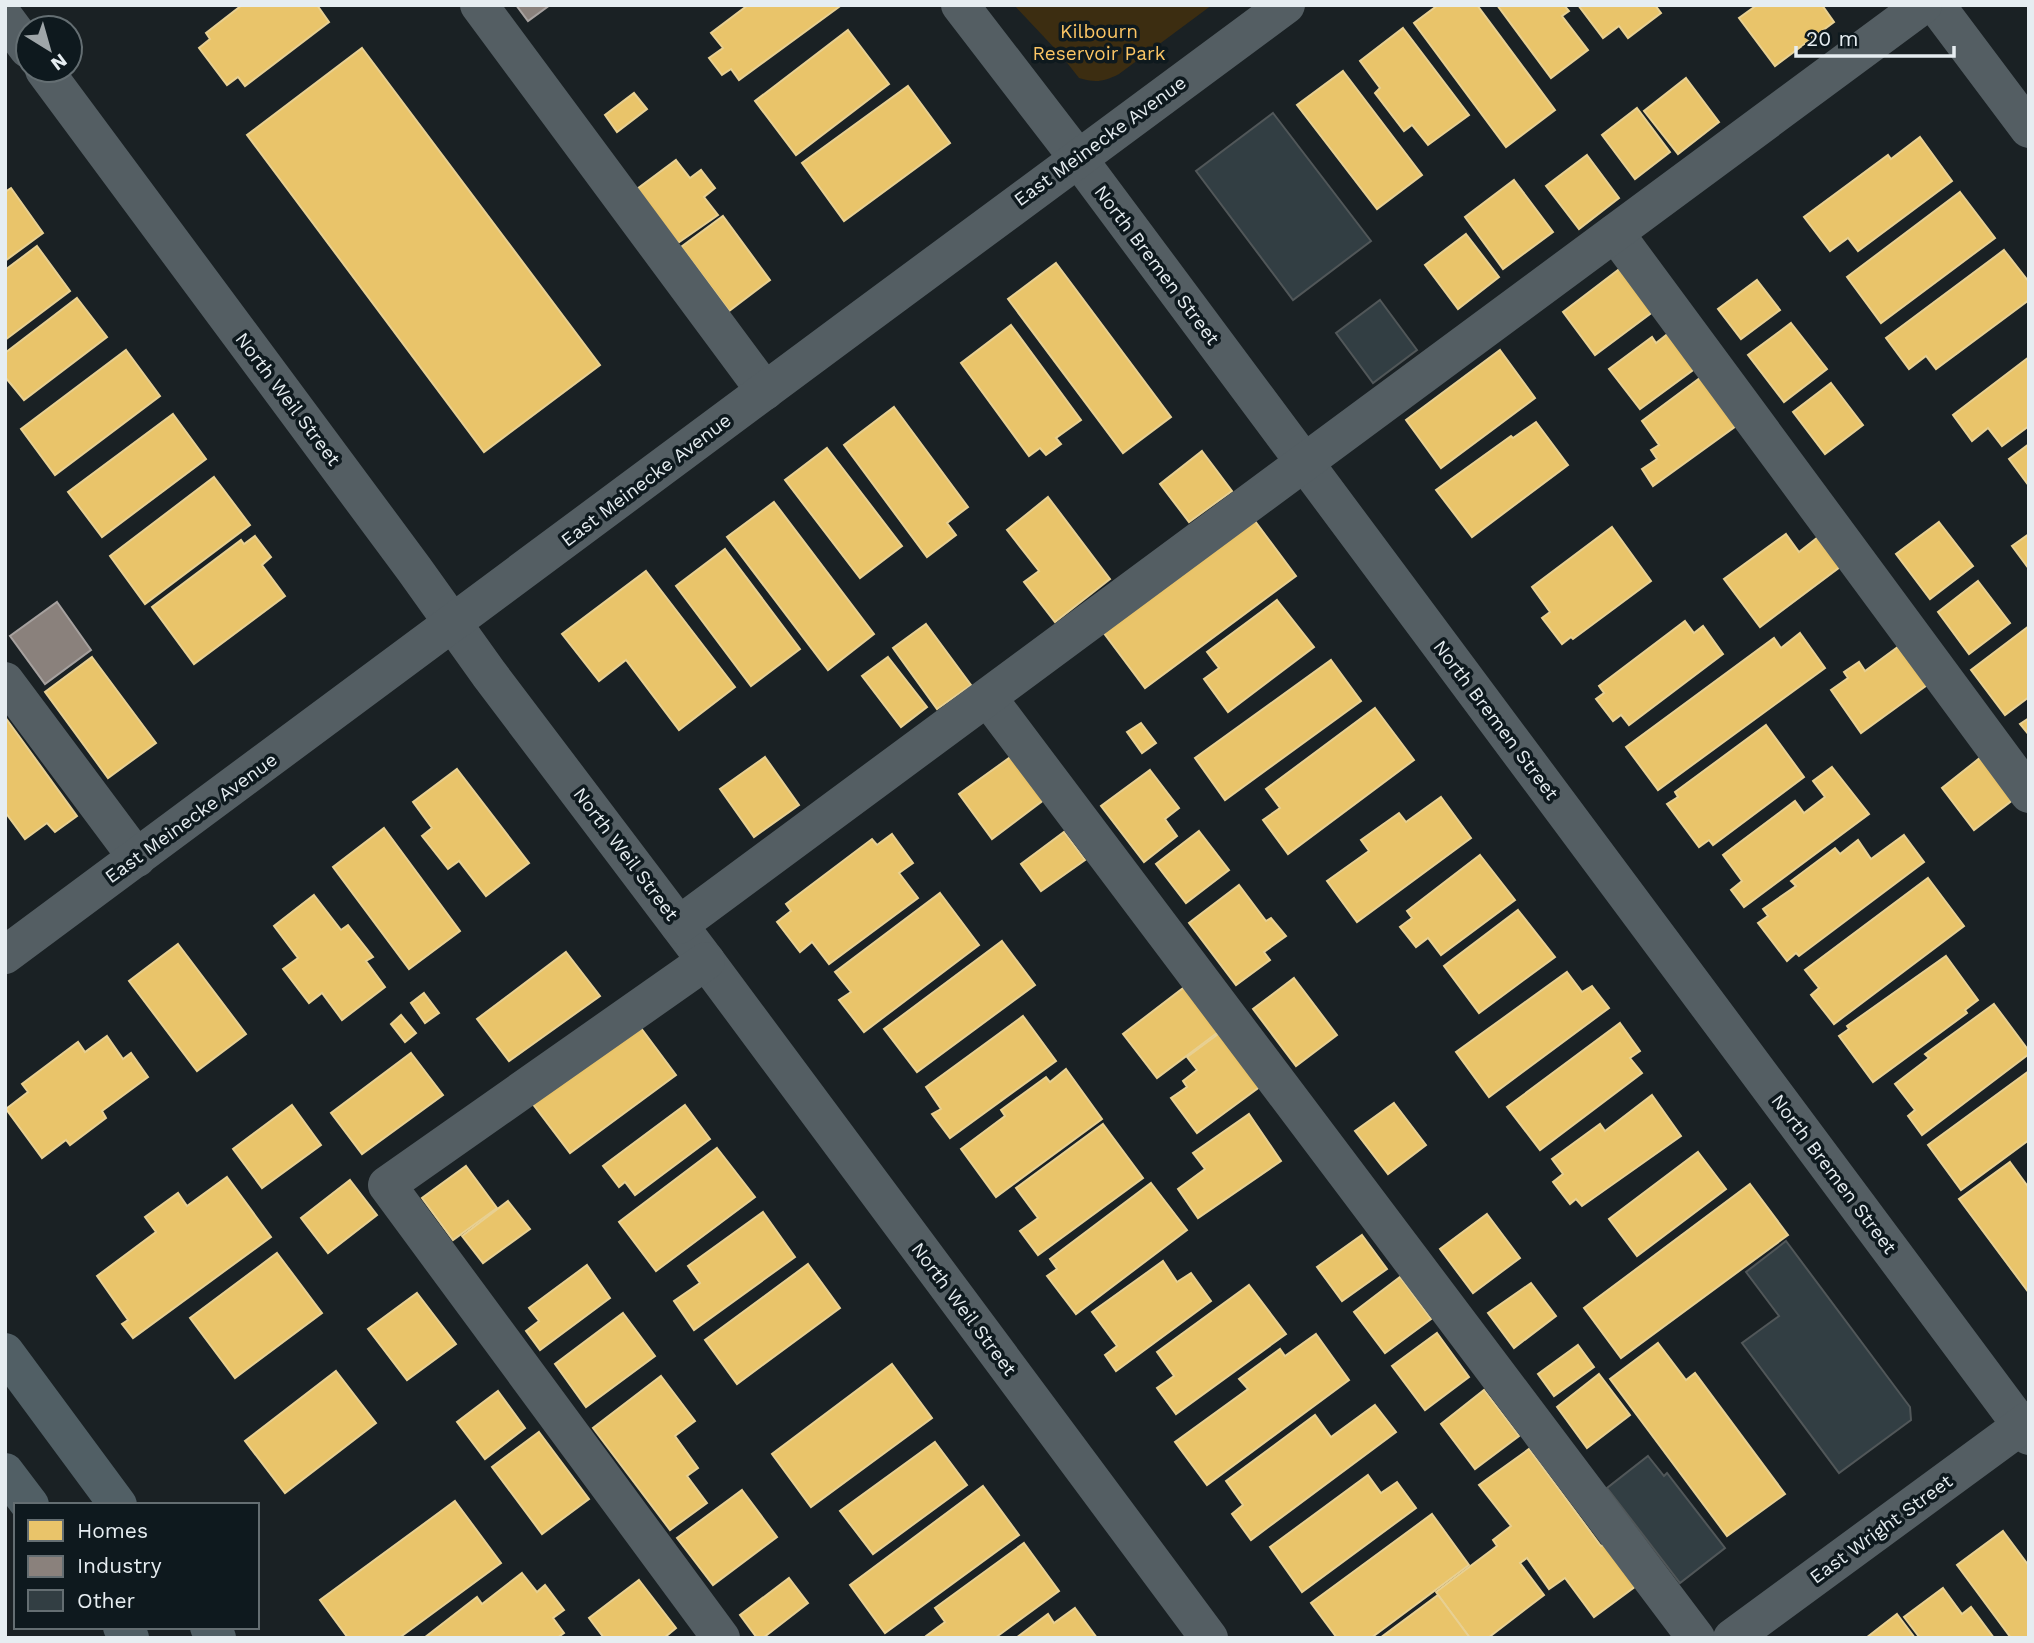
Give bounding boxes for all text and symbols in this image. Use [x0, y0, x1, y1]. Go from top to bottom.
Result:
north arrow [14, 14, 84, 84]
scale bar [1796, 14, 1954, 58]
park label: Kilbourn Reservoir Park [1032, 20, 1166, 65]
text: 20 m [1806, 26, 1858, 51]
text: N [46, 49, 71, 76]
street label: East Meinecke Avenue [1009, 71, 1191, 211]
street label: North Bremen Street [1089, 181, 1225, 349]
street label: North Weil Street [230, 328, 346, 470]
street label: East Meinecke Avenue [556, 408, 736, 552]
street label: North Bremen Street [1428, 636, 1564, 804]
street label: East Meinecke Avenue [100, 748, 282, 888]
street label: North Weil Street [568, 783, 684, 925]
street label: North Bremen Street [1766, 1090, 1902, 1258]
street label: North Weil Street [906, 1238, 1022, 1380]
street label: East Wright Street [1805, 1469, 1957, 1589]
legend [14, 1503, 259, 1629]
text: Homes [77, 1518, 148, 1543]
text: Industry [77, 1553, 162, 1578]
text: Other [77, 1588, 136, 1613]

